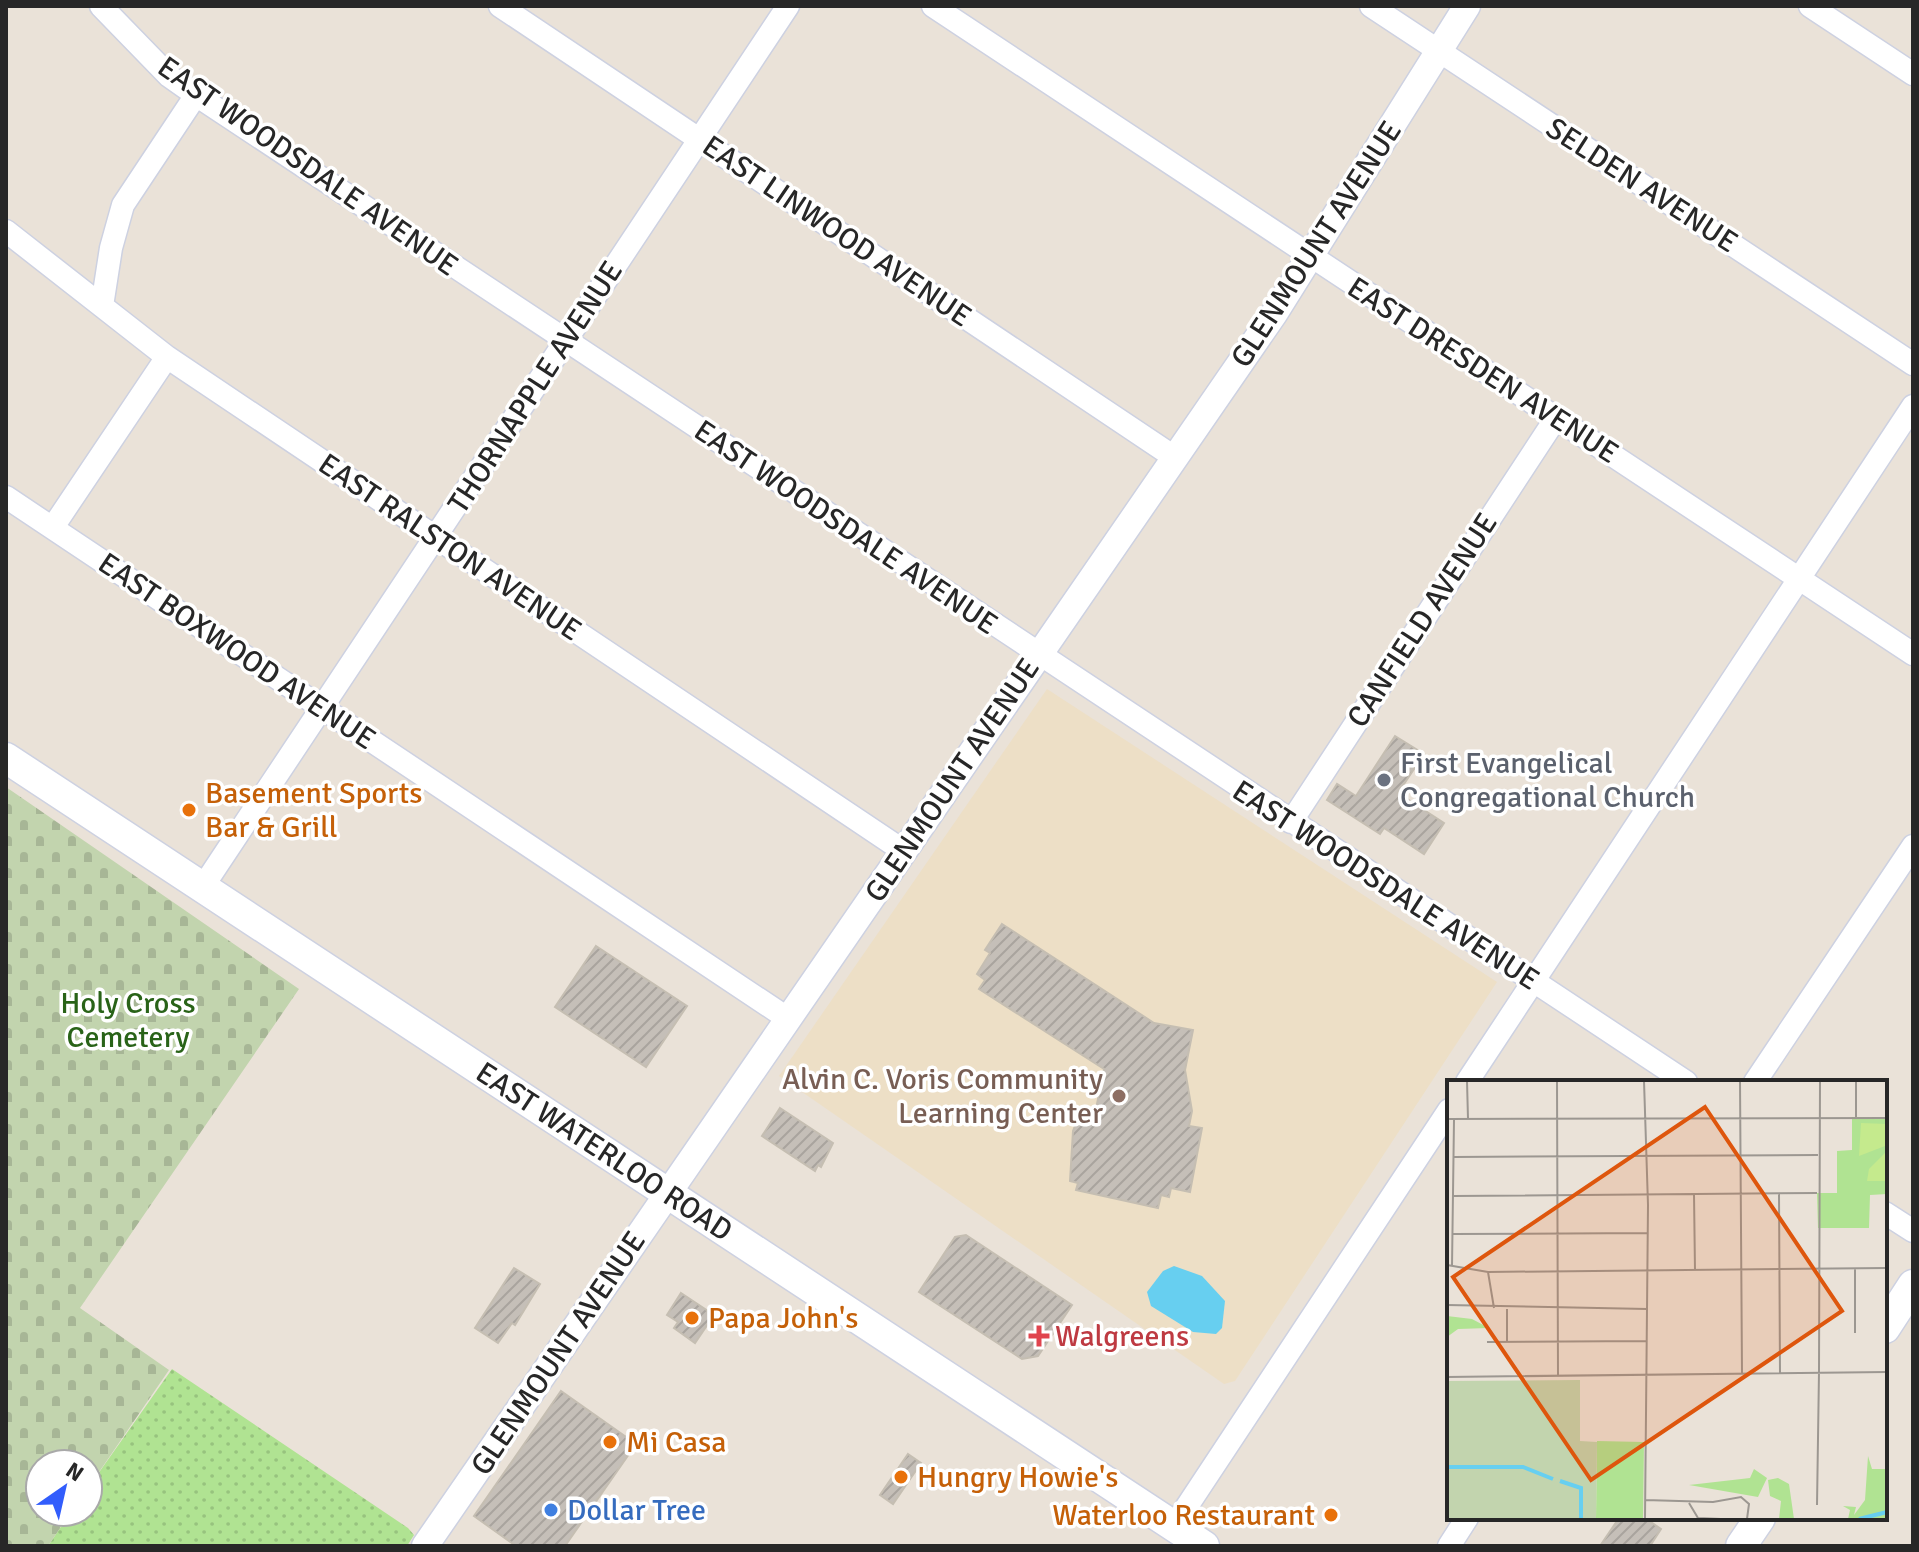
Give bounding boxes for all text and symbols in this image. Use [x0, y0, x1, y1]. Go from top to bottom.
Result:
street label: EAST WOODSDALE AVENUE [150, 49, 465, 284]
street label: SELDEN AVENUE [1539, 110, 1744, 261]
street label: GLENMOUNT AVENUE [1223, 114, 1410, 374]
street label: EAST LINWOOD AVENUE [695, 128, 978, 335]
street label: THORNAPPLE AVENUE [440, 254, 631, 520]
street label: EAST DRESDEN AVENUE [1340, 269, 1625, 472]
street label: EAST WOODSDALE AVENUE [687, 412, 1005, 643]
street label: EAST RALSTON AVENUE [311, 446, 588, 649]
street label: CANFIELD AVENUE [1339, 506, 1506, 734]
street label: EAST BOXWOOD AVENUE [91, 545, 382, 758]
street label: GLENMOUNT AVENUE [857, 651, 1048, 909]
place label: First Evangelical Congregational Church [1400, 745, 1695, 816]
marker: First Evangelical Congregational Church [1375, 771, 1393, 789]
street label: EAST WOODSDALE AVENUE [1225, 772, 1546, 998]
place label: Basement Sports Bar & Grill [205, 775, 422, 846]
marker: Basement Sports Bar & Grill [180, 801, 198, 819]
park label: Holy Cross Cemetery [60, 985, 196, 1056]
street label: EAST WATERLOO ROAD [469, 1054, 739, 1250]
place label: Alvin C. Voris Community Learning Center [782, 1061, 1103, 1132]
inset map [1447, 1080, 1887, 1520]
marker: Alvin C. Voris Community Learning Center [1110, 1087, 1128, 1105]
street label: GLENMOUNT AVENUE [463, 1224, 654, 1482]
place label: Papa John's [708, 1300, 858, 1337]
marker: Papa John's [683, 1309, 701, 1327]
place label: Walgreens [1055, 1318, 1189, 1355]
marker: Walgreens [1030, 1327, 1048, 1345]
place label: Mi Casa [626, 1424, 726, 1461]
marker: Mi Casa [601, 1433, 619, 1451]
north arrow [24, 1448, 104, 1528]
text: N [61, 1456, 89, 1487]
place label: Hungry Howie's [917, 1459, 1118, 1496]
marker: Hungry Howie's [892, 1468, 910, 1486]
place label: Dollar Tree [567, 1492, 706, 1529]
place label: Waterloo Restaurant [1052, 1497, 1315, 1534]
marker: Dollar Tree [542, 1501, 560, 1519]
marker: Waterloo Restaurant [1322, 1506, 1340, 1524]

